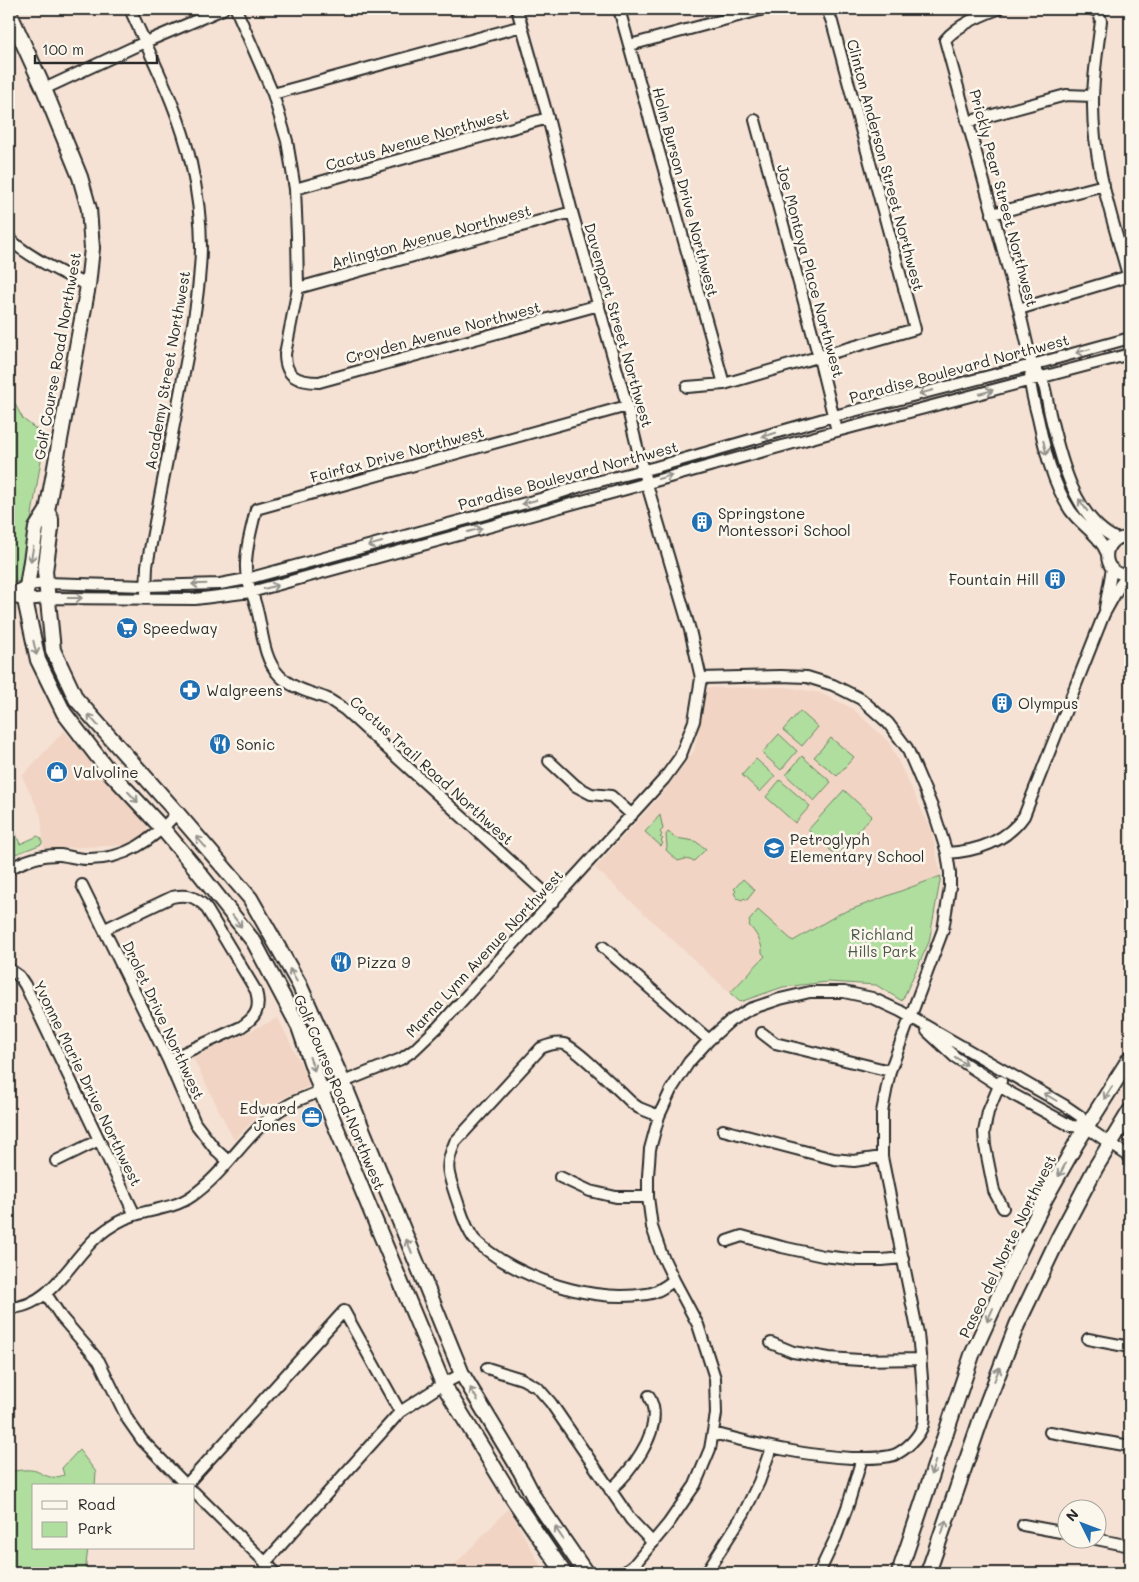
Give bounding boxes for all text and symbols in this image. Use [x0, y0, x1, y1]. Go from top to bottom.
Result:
scale bar [35, 32, 158, 64]
street label: Clinton Anderson Street Northwest [843, 37, 929, 293]
text: 100 m [42, 39, 84, 59]
street label: Holm Burson Drive Northwest [648, 85, 724, 299]
street label: Prickly Pear Street Northwest [965, 87, 1043, 309]
street label: Cactus Avenue Northwest [323, 103, 511, 175]
street label: Joe Montoya Place Northwest [773, 162, 849, 380]
street label: Arlington Avenue Northwest [329, 200, 533, 272]
street label: Davenport Street Northwest [580, 220, 658, 430]
street label: Golf Course Road Northwest [29, 251, 85, 461]
street label: Academy Street Northwest [140, 269, 194, 471]
street label: Croyden Avenue Northwest [343, 296, 543, 368]
street label: Paradise Boulevard Northwest [847, 329, 1071, 407]
one-way arrow [1076, 346, 1092, 356]
one-way arrow [977, 387, 993, 397]
one-way arrow [919, 388, 935, 397]
street label: Fairfax Drive Northwest [308, 421, 486, 487]
one-way arrow [762, 431, 778, 441]
street label: Paradise Boulevard Northwest [456, 436, 680, 514]
one-way arrow [1041, 439, 1050, 455]
one-way arrow [657, 472, 673, 482]
one-way arrow [521, 498, 537, 507]
one-way arrow [1078, 499, 1088, 513]
place label: Springstone Montessori School [718, 503, 851, 540]
building icon: Springstone Montessori School [690, 510, 714, 534]
one-way arrow [466, 525, 482, 535]
one-way arrow [367, 540, 383, 550]
one-way arrow [26, 546, 36, 562]
building icon: Fountain Hill [1043, 567, 1067, 591]
place label: Fountain Hill [949, 569, 1039, 589]
one-way arrow [191, 580, 207, 589]
one-way arrow [262, 582, 278, 591]
one-way arrow [66, 593, 82, 603]
supermarket icon: Speedway [115, 616, 139, 640]
place label: Speedway [143, 618, 218, 638]
one-way arrow [31, 639, 40, 655]
pharmacy icon: Walgreens [178, 678, 202, 702]
place label: Walgreens [206, 680, 283, 700]
street label: Cactus Trail Road Northwest [346, 691, 518, 849]
building icon: Olympus [990, 691, 1014, 715]
place label: Olympus [1018, 693, 1078, 713]
one-way arrow [88, 714, 99, 727]
restaurant icon: Sonic [208, 732, 232, 756]
place label: Sonic [236, 734, 275, 754]
shop icon: Valvoline [45, 760, 69, 784]
place label: Valvoline [73, 762, 139, 782]
one-way arrow [127, 790, 138, 803]
place label: Petroglyph Elementary School [790, 829, 925, 866]
one-way arrow [196, 835, 207, 848]
school or university icon: Petroglyph Elementary School [762, 836, 786, 860]
street label: Marna Lynn Avenue Northwest [401, 865, 567, 1041]
one-way arrow [232, 914, 243, 927]
park label: Richland Hills Park [848, 924, 916, 961]
street label: Drolet Drive Northwest [118, 937, 210, 1103]
restaurant icon: Pizza 9 [329, 950, 353, 974]
place label: Pizza 9 [357, 952, 411, 972]
one-way arrow [288, 968, 298, 982]
street label: Yvonne Marie Drive Northwest [29, 977, 147, 1189]
street label: Golf Course Road Northwest [290, 991, 390, 1193]
one-way arrow [308, 1056, 317, 1071]
one-way arrow [953, 1056, 967, 1066]
one-way arrow [1103, 1085, 1113, 1099]
one-way arrow [1042, 1092, 1057, 1102]
place label: Edward Jones [240, 1098, 296, 1135]
office icon: Edward Jones [300, 1105, 324, 1129]
street label: Paseo del Norte Northwest [954, 1151, 1060, 1341]
one-way arrow [1056, 1162, 1066, 1176]
one-way arrow [404, 1238, 413, 1253]
one-way arrow [984, 1307, 994, 1322]
one-way arrow [994, 1366, 1003, 1381]
one-way arrow [469, 1388, 479, 1402]
one-way arrow [928, 1459, 938, 1475]
legend [32, 1484, 195, 1550]
text: Road [78, 1494, 115, 1514]
north arrow [1056, 1500, 1106, 1550]
text: N [1061, 1505, 1083, 1525]
text: Park [78, 1518, 112, 1538]
one-way arrow [940, 1520, 949, 1535]
one-way arrow [554, 1526, 564, 1540]

